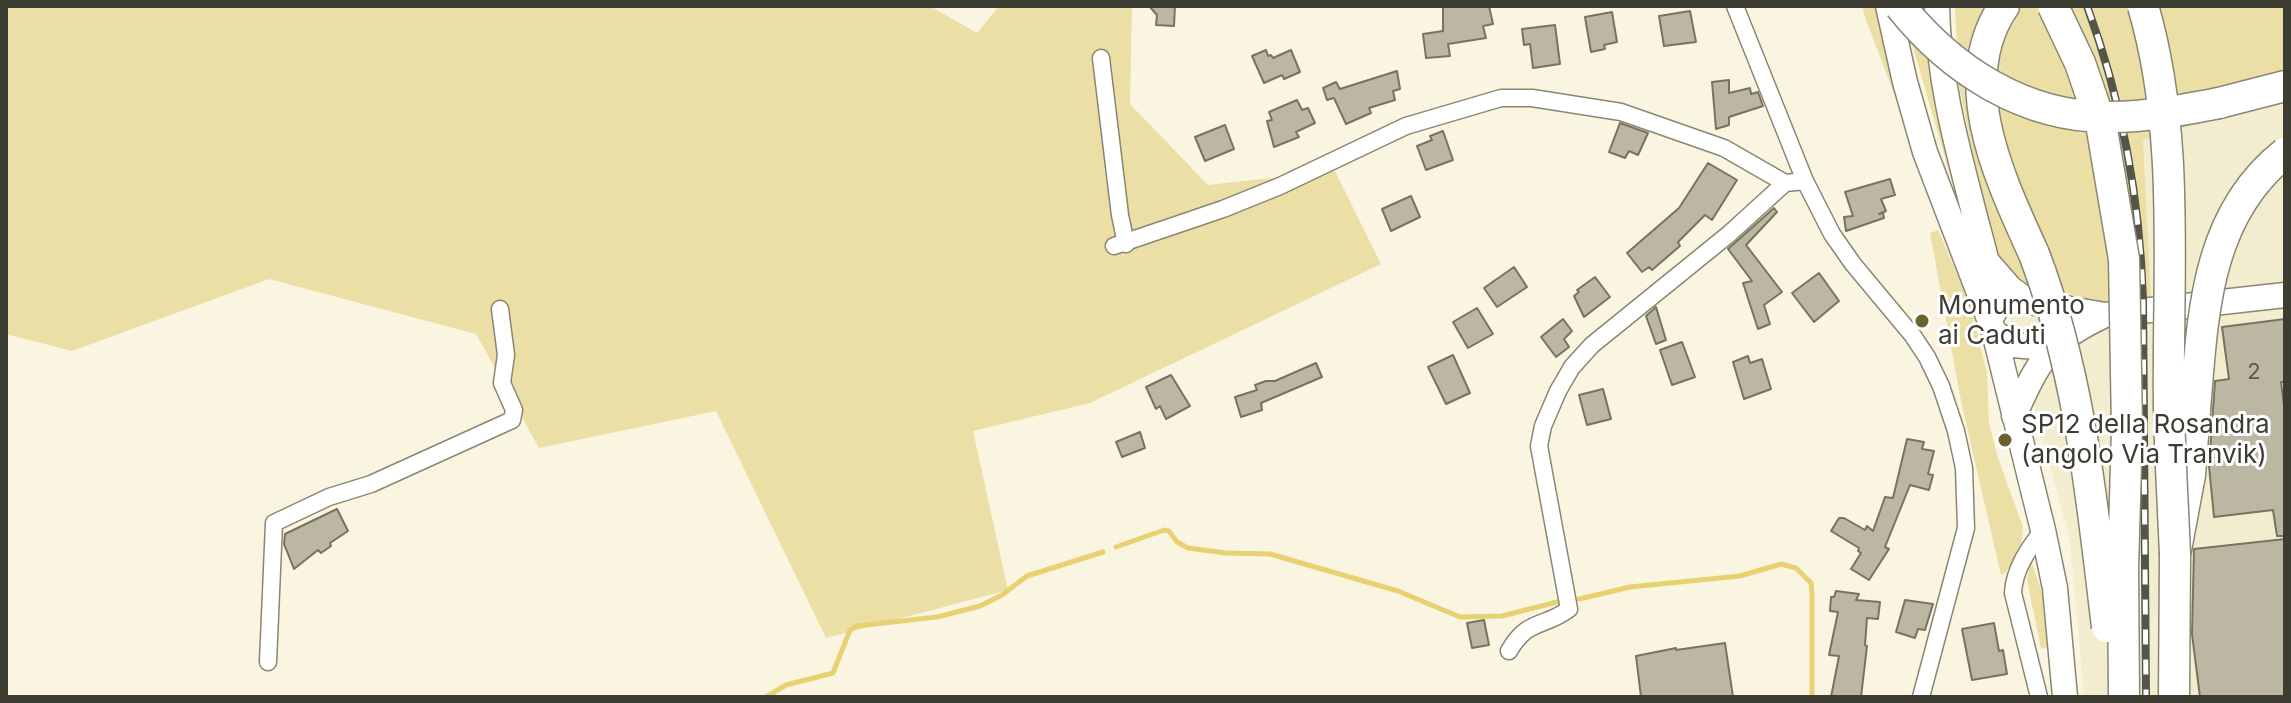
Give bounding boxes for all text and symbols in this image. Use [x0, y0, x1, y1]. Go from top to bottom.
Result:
place label: Monumento ai Caduti [1938, 290, 2085, 352]
marker: Monumento ai Caduti [1913, 312, 1931, 330]
house number: 2 [2247, 359, 2261, 385]
place label: SP12 della Rosandra (angolo Via Tranvik) [2021, 409, 2270, 470]
marker: SP12 della Rosandra (angolo Via Tranvik) [1996, 431, 2014, 449]

